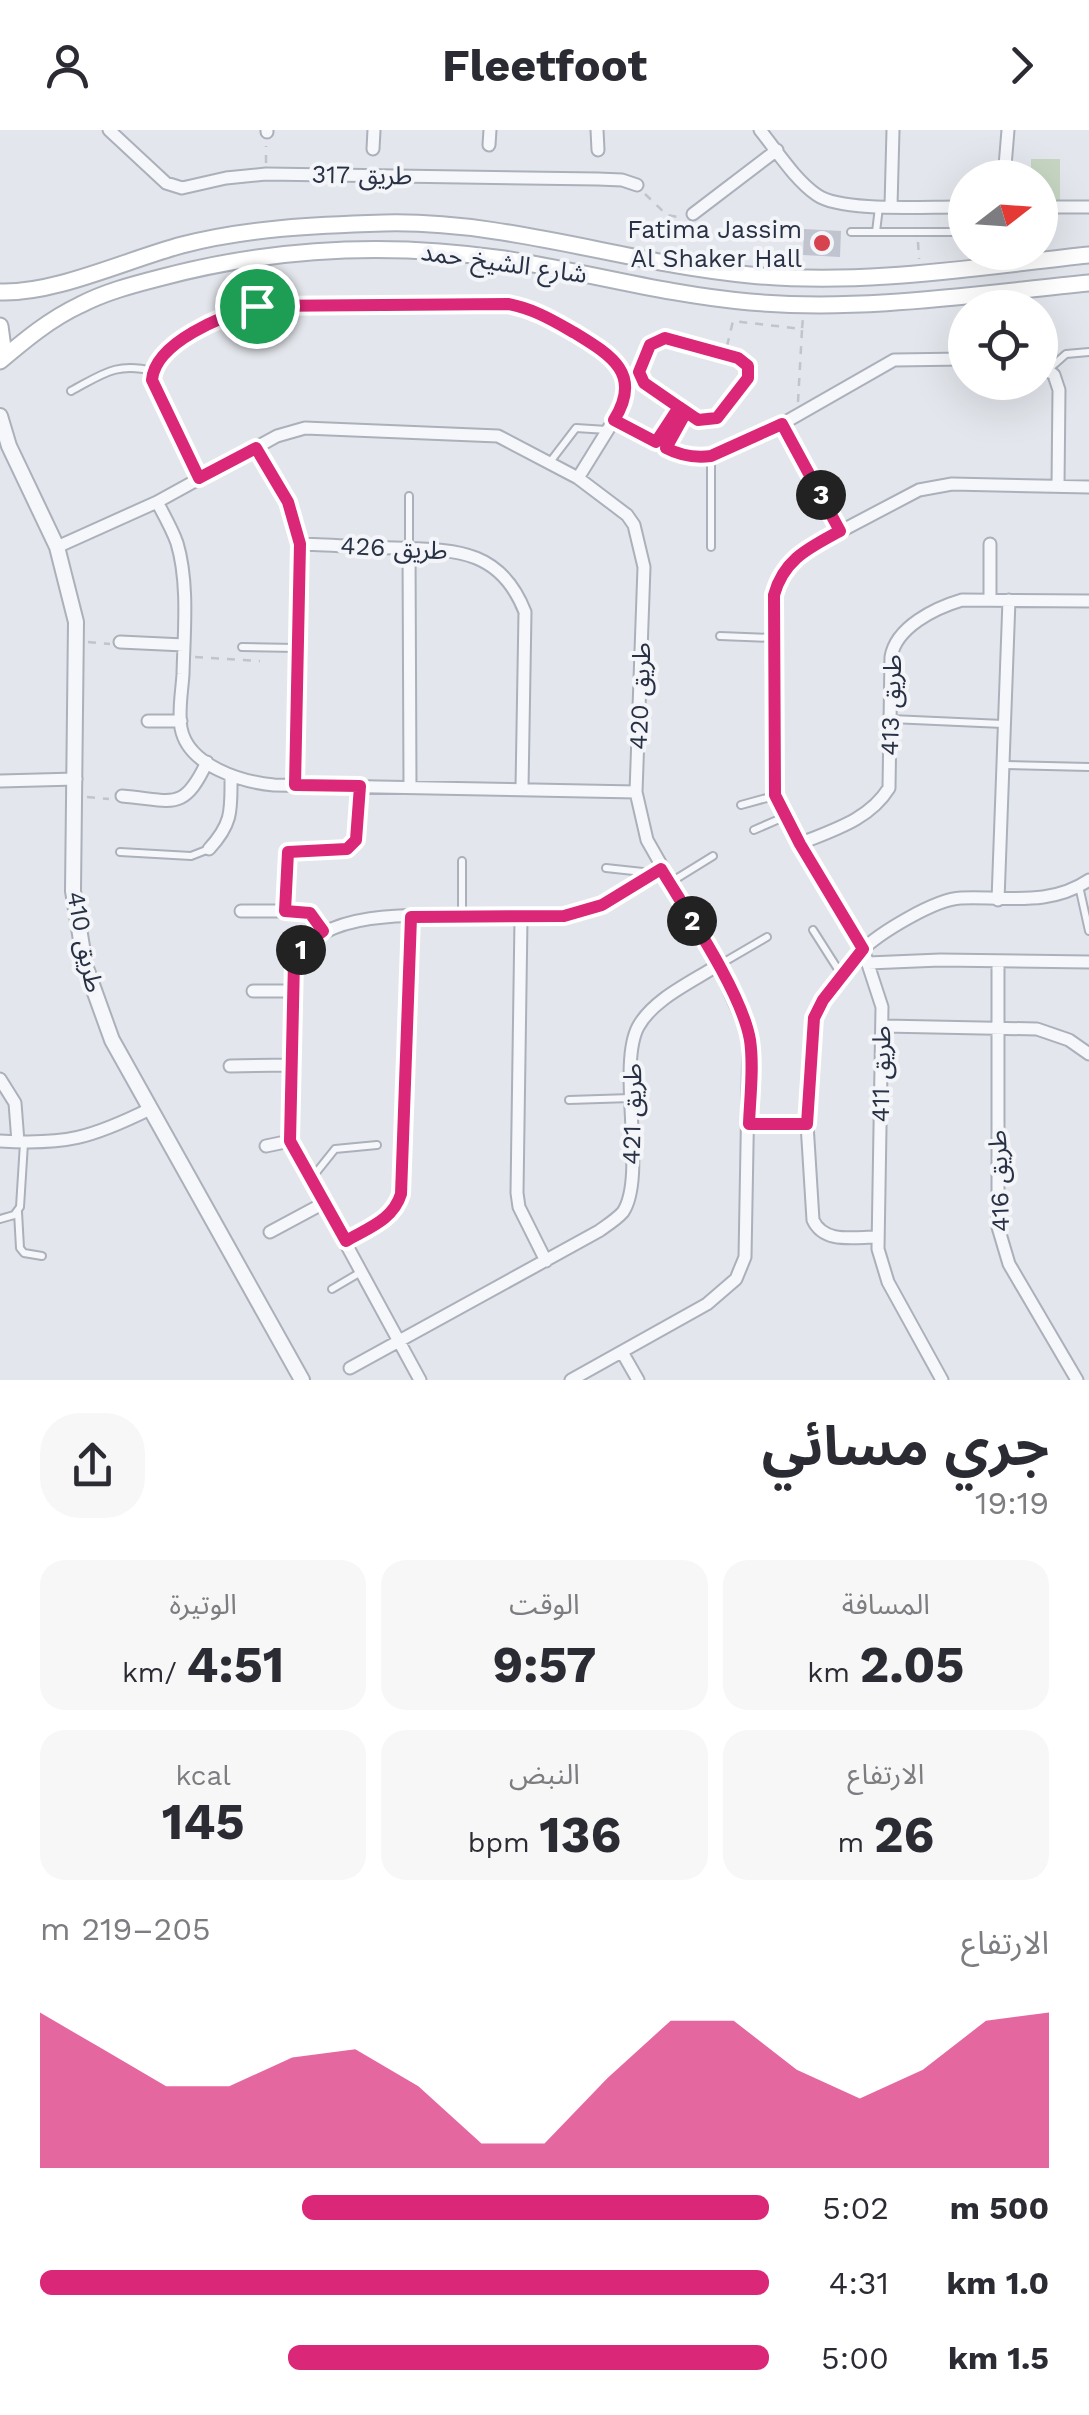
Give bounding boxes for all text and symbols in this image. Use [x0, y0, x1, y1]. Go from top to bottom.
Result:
icon: person [40, 38, 95, 93]
icon: forward [994, 38, 1049, 93]
text: Fleetfoot [442, 39, 647, 92]
street label: طريق 317 [311, 160, 413, 191]
north arrow [948, 160, 1058, 270]
map controls [948, 160, 1058, 400]
place label: Fatima Jassim Al Shaker Hall [627, 215, 802, 273]
marker: Fatima Jassim Al Shaker Hall [811, 232, 833, 254]
street label: شارع الشيخ حمد [418, 237, 589, 293]
pin [215, 264, 300, 349]
icon: arrive [230, 279, 285, 334]
button: locate [948, 290, 1058, 400]
pin: 3 [796, 470, 846, 520]
text: 3 [813, 478, 829, 511]
street label: طريق 426 [340, 531, 448, 566]
street label: طريق 420 [624, 642, 657, 750]
street label: طريق 413 [875, 654, 908, 756]
street label: طريق 410 [60, 889, 109, 995]
pin: 2 [667, 896, 717, 946]
text: 2 [684, 904, 700, 937]
pin: 1 [276, 925, 326, 975]
text: 1 [295, 933, 307, 966]
street label: طريق 411 [866, 1025, 897, 1123]
street label: طريق 421 [617, 1063, 648, 1165]
street label: طريق 416 [983, 1129, 1016, 1233]
button: share [40, 1413, 145, 1518]
text: جري مسائي [762, 1414, 1049, 1478]
text: 19:19 [975, 1484, 1049, 1522]
text: الوتيرة [170, 1588, 237, 1621]
text: الوقت [509, 1588, 580, 1621]
text: المسافة [842, 1588, 930, 1621]
text: 4:51 [186, 1635, 284, 1694]
text: 9:57 [493, 1635, 596, 1694]
text: 2.05 [859, 1635, 964, 1694]
text: /km [122, 1656, 186, 1689]
text: km [807, 1656, 859, 1689]
text: النبض [509, 1758, 580, 1791]
text: الارتفاع [847, 1758, 924, 1791]
text: kcal [175, 1759, 231, 1792]
text: 145 [162, 1792, 245, 1851]
text: 136 [539, 1805, 621, 1864]
text: 26 [874, 1805, 934, 1864]
text: bpm [468, 1826, 539, 1859]
text: m [837, 1826, 874, 1859]
text: 205–219 m [40, 1910, 211, 1948]
text: الارتفاع [961, 1924, 1049, 1962]
text: 5:02 [822, 2189, 889, 2227]
text: 500 m [950, 2189, 1049, 2227]
text: 4:31 [829, 2264, 889, 2302]
text: 1.0 km [946, 2264, 1049, 2302]
text: 5:00 [821, 2339, 889, 2377]
text: 1.5 km [948, 2339, 1049, 2377]

